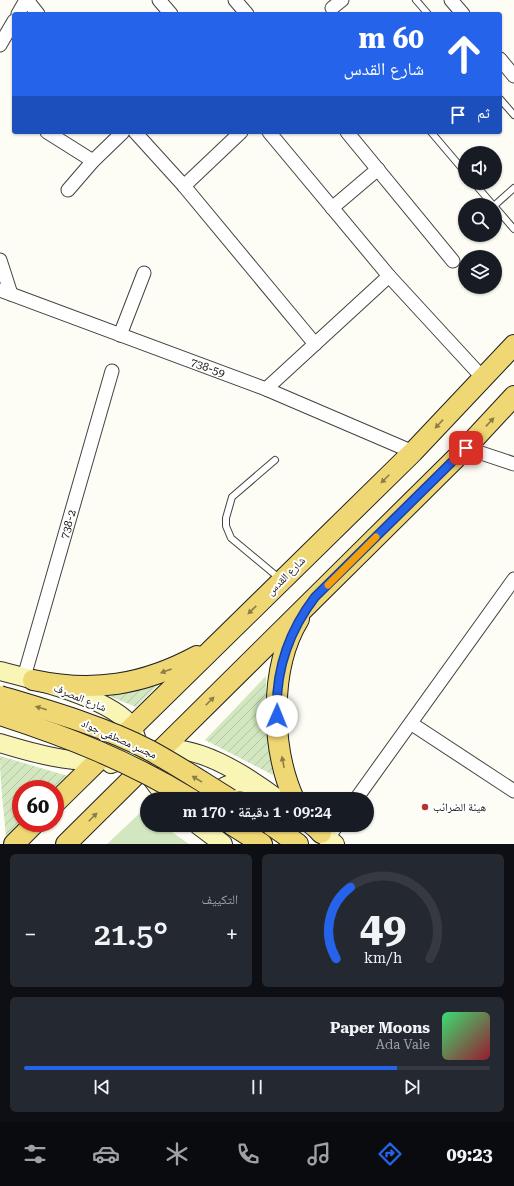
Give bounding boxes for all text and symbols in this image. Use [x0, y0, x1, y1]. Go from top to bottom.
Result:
text: 60 m [359, 22, 424, 55]
icon: ahead [438, 28, 490, 80]
text: شارع القدس [343, 58, 424, 79]
icon: arrive [447, 104, 469, 126]
text: ثم [477, 104, 490, 122]
map controls [458, 146, 502, 294]
button: sound [458, 146, 502, 190]
button: search [458, 198, 502, 242]
button: layers [458, 250, 502, 294]
street label: 738-59 [189, 355, 227, 380]
one-way arrow [485, 417, 494, 426]
one-way arrow [434, 419, 443, 429]
pin [449, 431, 483, 465]
icon: arrive [455, 437, 477, 459]
one-way arrow [380, 475, 390, 484]
street label: 738-2 [58, 508, 78, 540]
street label: شارع القدس [264, 554, 308, 598]
one-way arrow [247, 605, 257, 615]
one-way arrow [159, 668, 171, 674]
street label: شارع المصرف [52, 682, 108, 714]
position arrow [256, 695, 298, 737]
one-way arrow [205, 696, 215, 706]
one-way arrow [35, 705, 47, 711]
street label: مجسر مصطفى جواد [79, 717, 159, 761]
one-way arrow [279, 756, 285, 768]
one-way arrow [191, 775, 203, 782]
speed limit sign: 60 [12, 780, 64, 832]
place label: هيئة الضرائب [433, 801, 487, 814]
marker: هيئة الضرائب [420, 802, 430, 812]
text: 09:24 · 1 دقيقة · 170 m [183, 803, 331, 821]
one-way arrow [88, 812, 98, 822]
text: التكييف [202, 892, 238, 907]
text: 49 [360, 902, 406, 951]
text: 21.5° [94, 917, 168, 952]
text: − [24, 922, 36, 947]
text: + [226, 922, 238, 947]
text: km/h [364, 949, 402, 965]
text: Paper Moons [330, 1019, 430, 1037]
text: Ada Vale [376, 1037, 430, 1052]
icon: previous [91, 1076, 113, 1098]
icon: pause [246, 1076, 268, 1098]
icon: next [401, 1076, 423, 1098]
icon: filters [21, 1140, 49, 1168]
icon: car [92, 1140, 120, 1168]
icon: climate [163, 1140, 191, 1168]
icon: phone [234, 1140, 262, 1168]
icon: music [305, 1140, 333, 1168]
icon: directions [376, 1140, 404, 1168]
text: 09:23 [447, 1144, 493, 1165]

